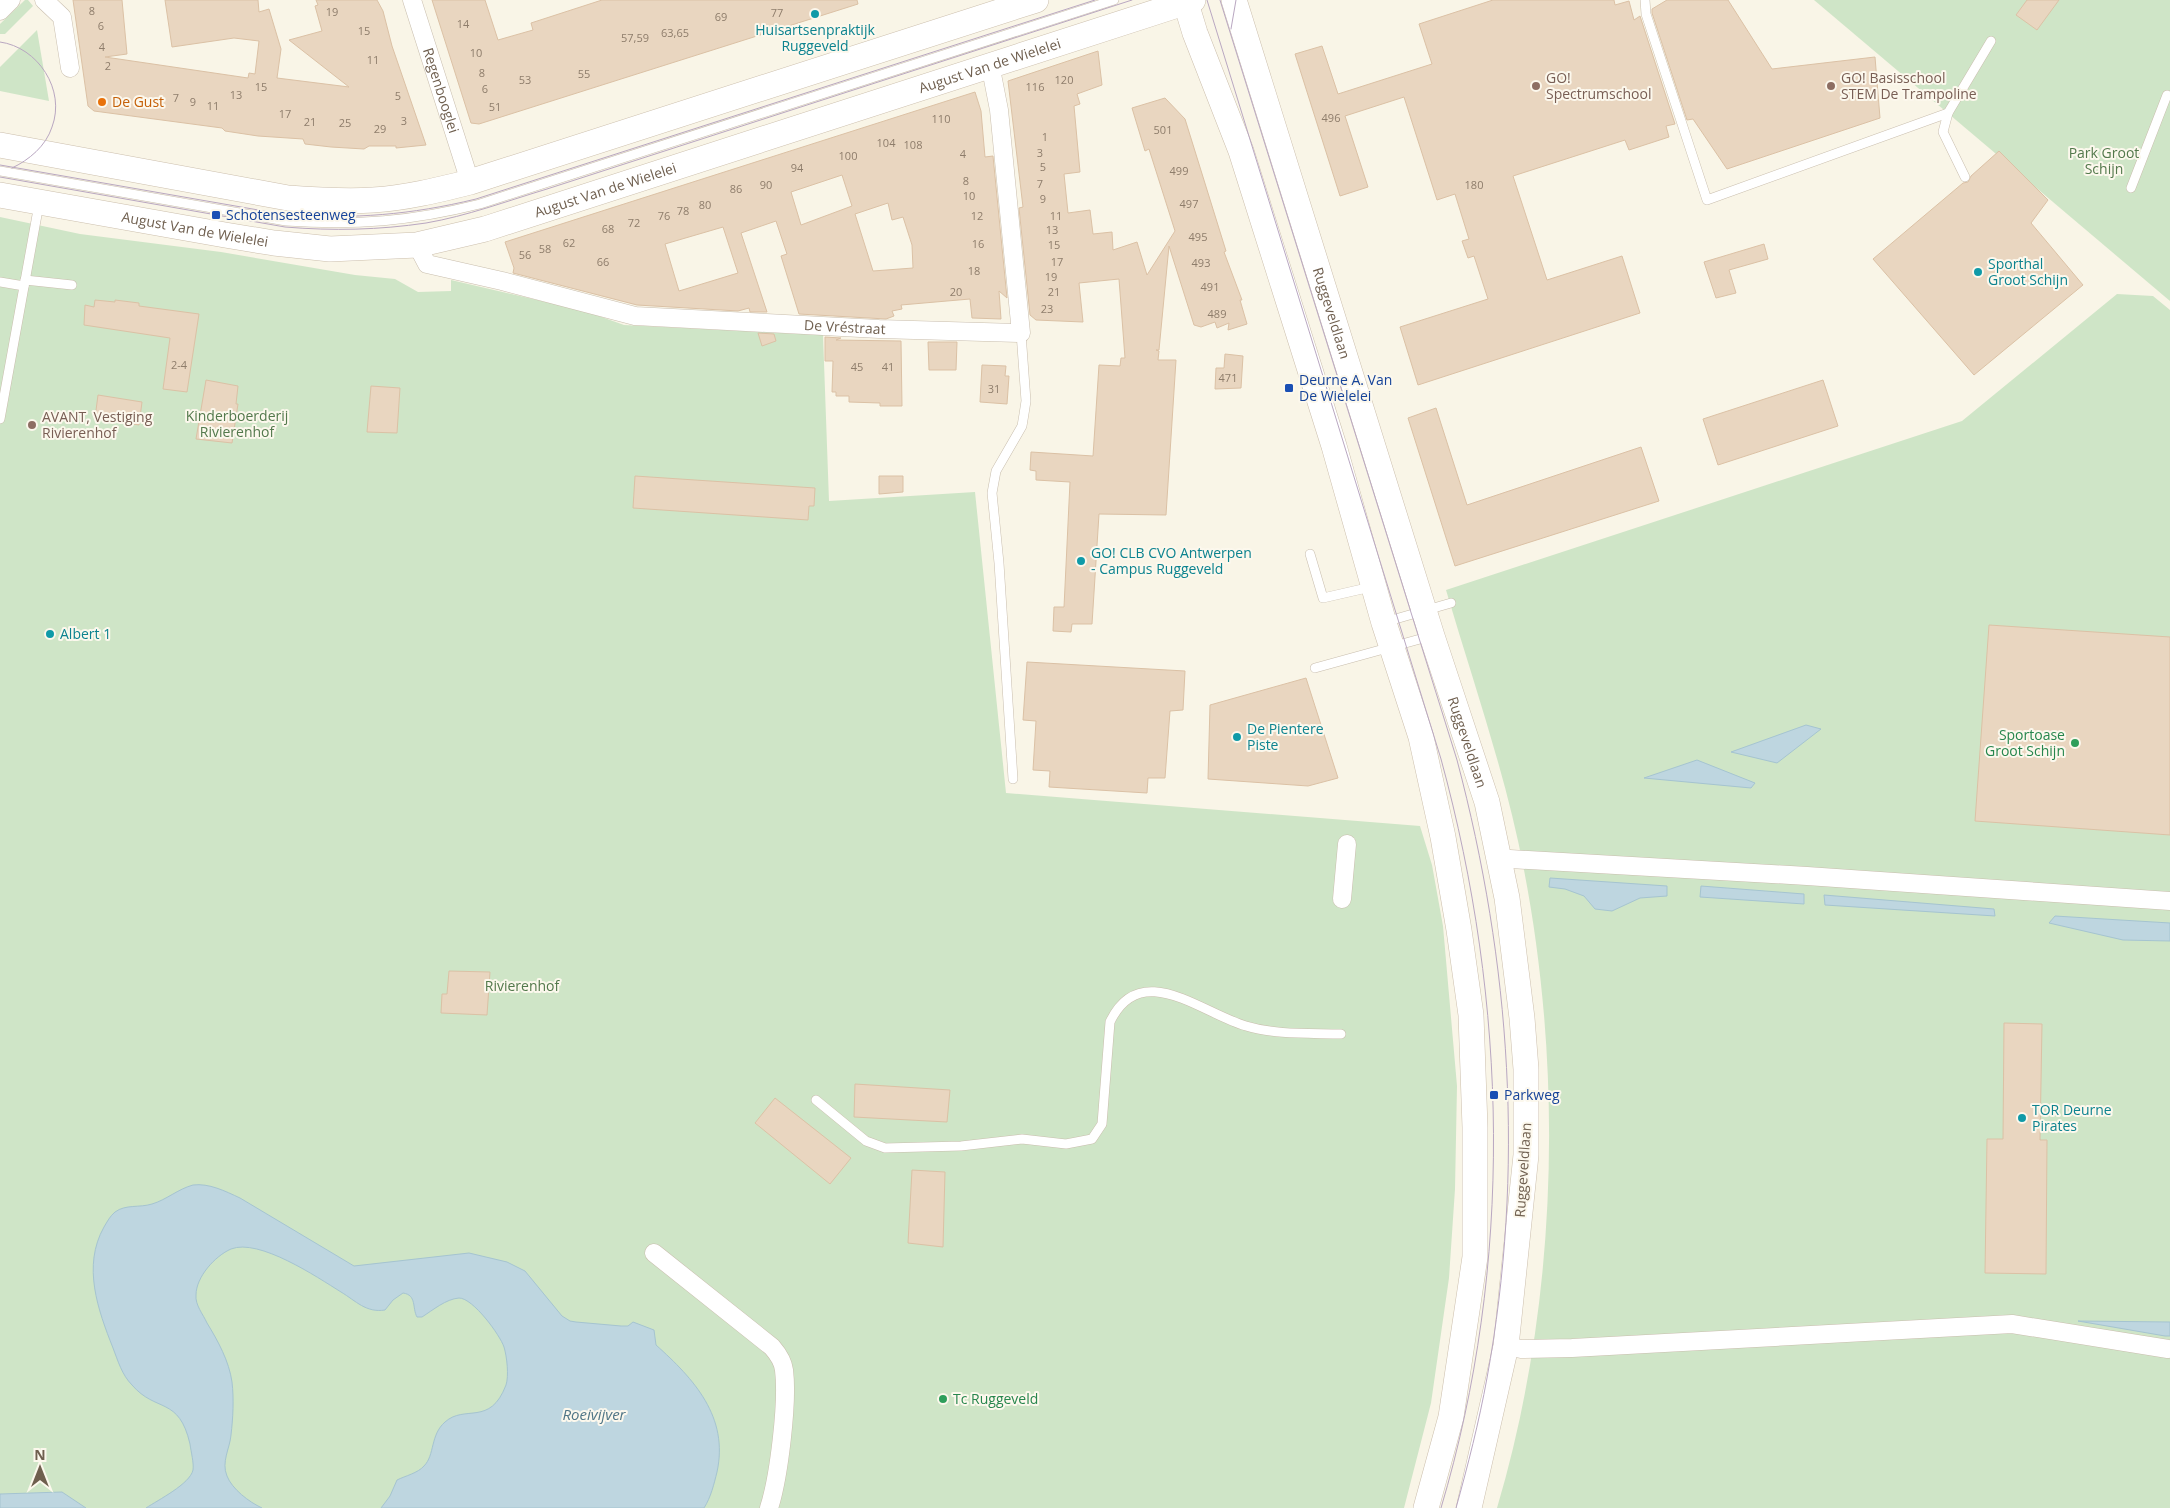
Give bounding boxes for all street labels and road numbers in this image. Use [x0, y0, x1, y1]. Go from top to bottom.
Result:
street label: August Van de Wielelei [916, 33, 1063, 97]
street label: Regenbooglei [419, 45, 464, 135]
street label: August Van de Wielelei [532, 158, 679, 221]
street label: August Van de Wielelei [120, 207, 270, 251]
street label: Ruggeveldlaan [1309, 265, 1355, 361]
street label: De Vréstraat [804, 315, 886, 338]
street label: Ruggeveldlaan [1444, 694, 1492, 790]
street label: Ruggeveldlaan [1510, 1122, 1535, 1218]

